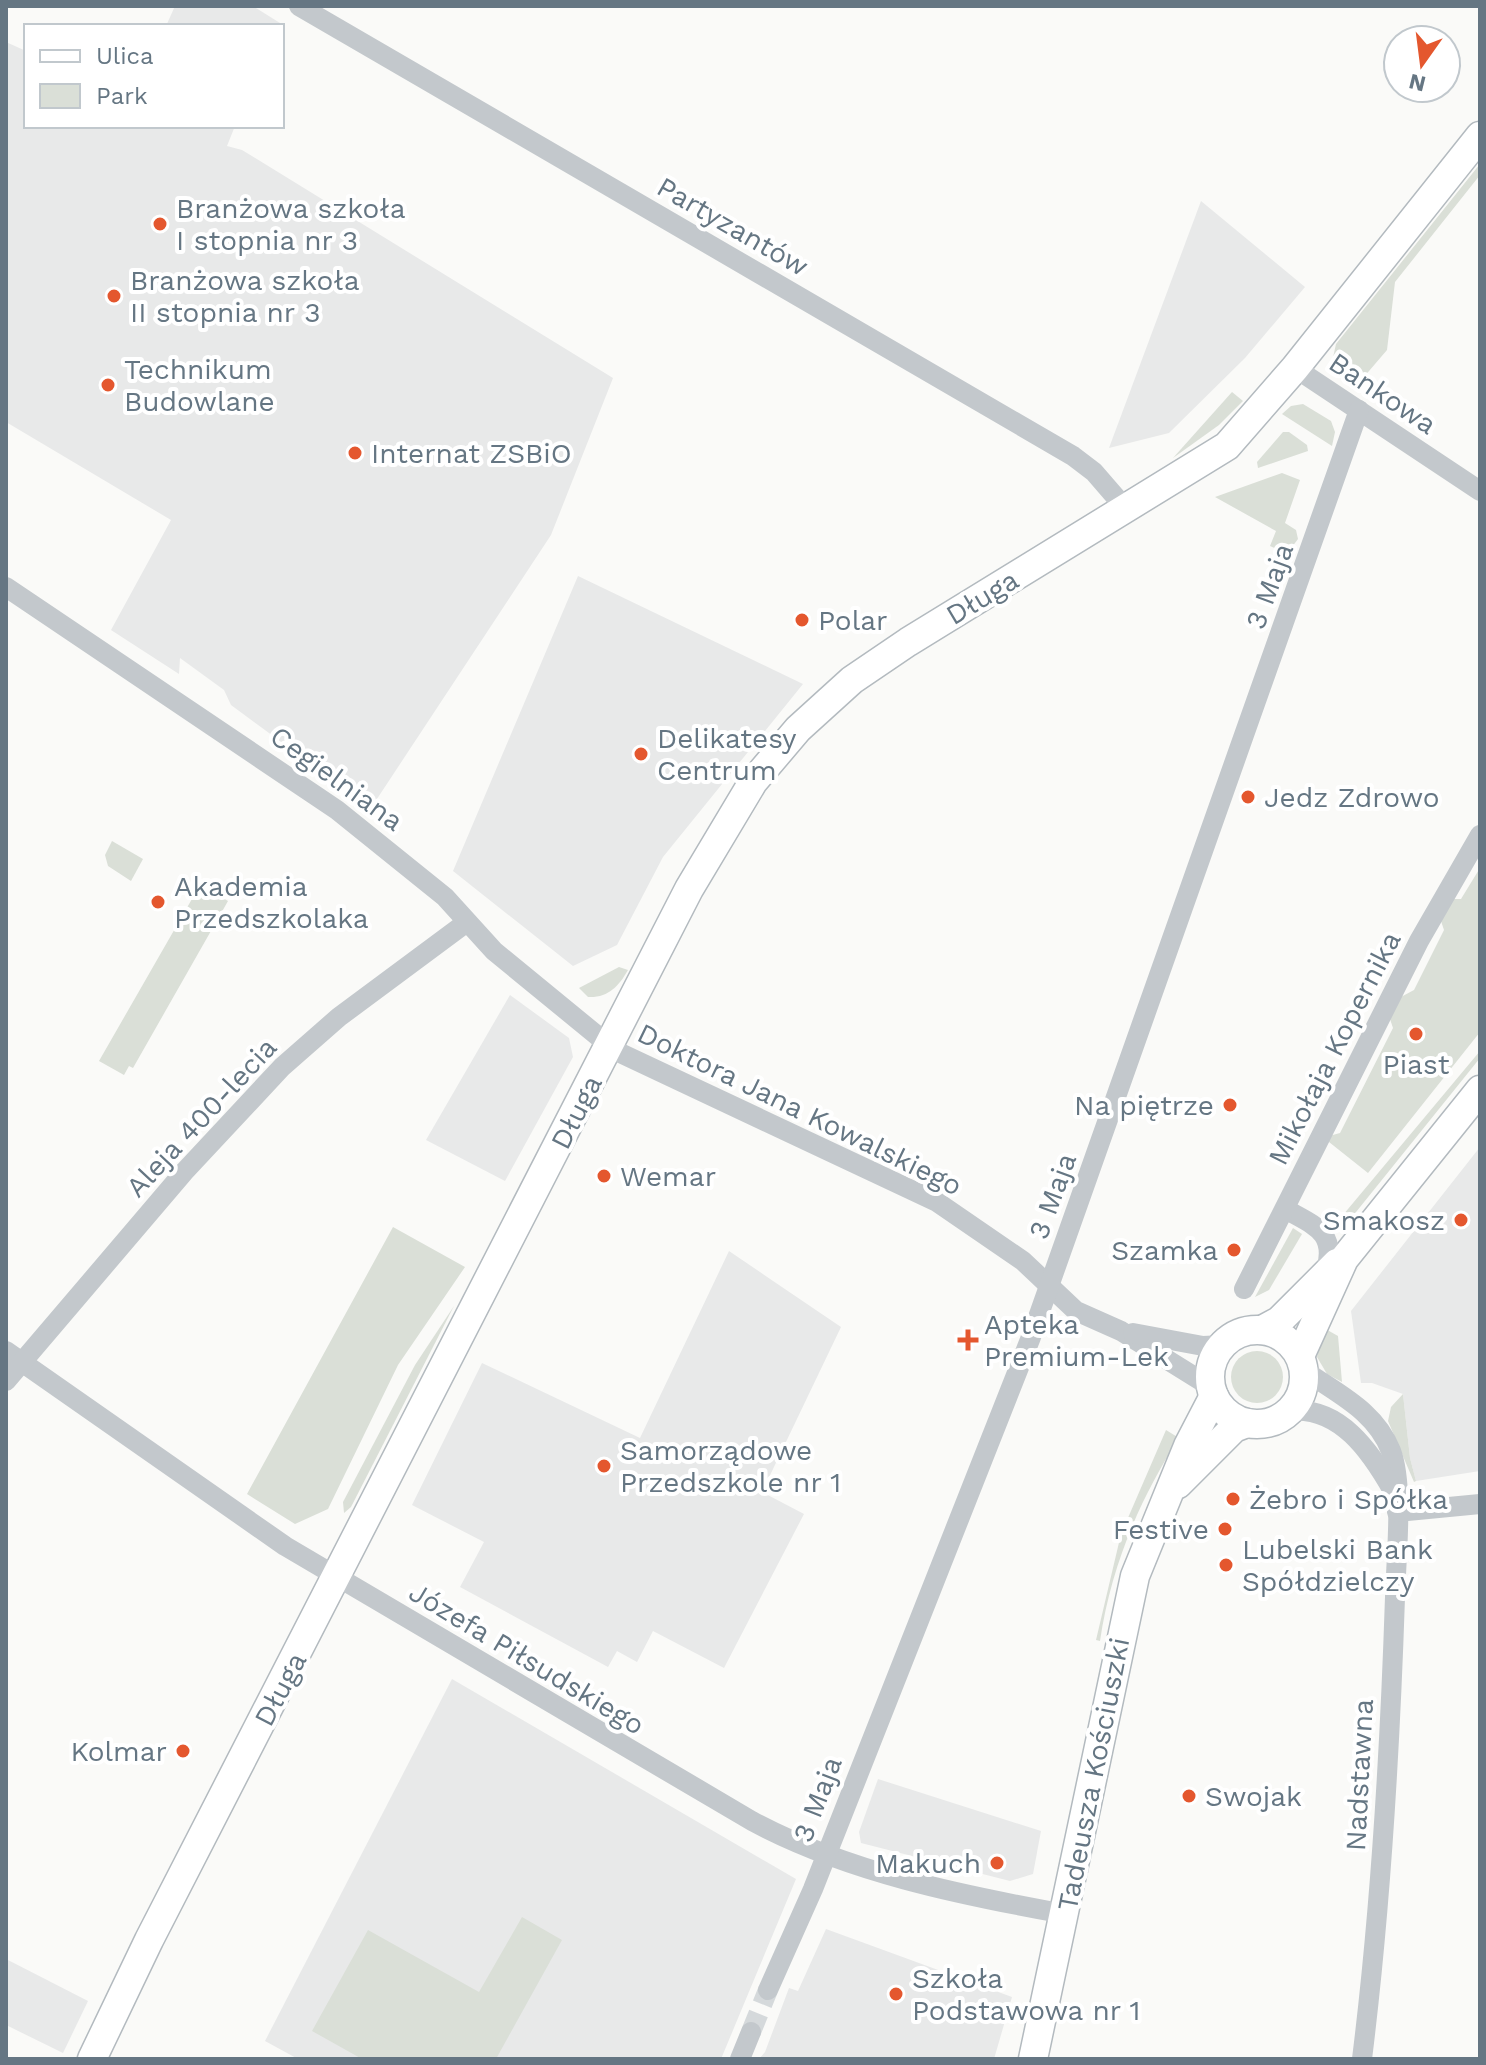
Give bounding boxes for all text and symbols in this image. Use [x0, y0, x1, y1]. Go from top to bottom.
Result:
legend [24, 24, 284, 128]
north arrow [1382, 24, 1462, 104]
text: Ulica [96, 42, 154, 70]
text: N [1406, 69, 1428, 97]
text: Park [96, 82, 148, 110]
street label: Partyzantów [651, 170, 814, 283]
place label: Branżowa szkoła I stopnia nr 3 [176, 192, 406, 257]
marker: Branżowa szkoła I stopnia nr 3 [151, 215, 169, 233]
place label: Branżowa szkoła II stopnia nr 3 [130, 264, 360, 329]
marker: Branżowa szkoła II stopnia nr 3 [105, 287, 123, 305]
street label: Bankowa [1323, 346, 1443, 441]
place label: Technikum Budowlane [124, 353, 275, 418]
marker: Technikum Budowlane [99, 376, 117, 394]
place label: Internat ZSBiO [371, 437, 572, 470]
marker: Internat ZSBiO [346, 444, 364, 462]
street label: 3 Maja [1239, 539, 1300, 634]
street label: Długa [940, 563, 1025, 632]
place label: Polar [818, 604, 887, 637]
marker: Polar [793, 611, 811, 629]
street label: Cegielniana [264, 719, 410, 838]
place label: Delikatesy Centrum [657, 722, 797, 787]
marker: Delikatesy Centrum [632, 745, 650, 763]
place label: Jedz Zdrowo [1264, 781, 1439, 814]
marker: Jedz Zdrowo [1239, 788, 1257, 806]
place label: Akademia Przedszkolaka [174, 870, 369, 935]
marker: Akademia Przedszkolaka [149, 893, 167, 911]
street label: Mikołaja Kopernika [1261, 926, 1408, 1170]
street label: Doktora Jana Kowalskiego [632, 1016, 967, 1202]
marker: Piast [1407, 1025, 1425, 1043]
street label: Aleja 400-lecia [119, 1031, 284, 1204]
place label: Piast [1383, 1048, 1450, 1081]
street label: Długa [544, 1070, 609, 1155]
place label: Na piętrze [1074, 1089, 1214, 1122]
marker: Na piętrze [1221, 1096, 1239, 1114]
street label: 3 Maja [1022, 1149, 1083, 1244]
place label: Wemar [620, 1160, 716, 1193]
marker: Wemar [595, 1167, 613, 1185]
place label: Smakosz [1323, 1204, 1445, 1237]
marker: Smakosz [1452, 1211, 1470, 1229]
place label: Szamka [1111, 1234, 1218, 1267]
marker: Szamka [1225, 1241, 1243, 1259]
place label: Apteka Premium-Lek [984, 1308, 1169, 1373]
marker: Apteka Premium-Lek [959, 1331, 977, 1349]
place label: Samorządowe Przedszkole nr 1 [620, 1434, 841, 1499]
marker: Samorządowe Przedszkole nr 1 [595, 1457, 613, 1475]
place label: Żebro i Spółka [1249, 1483, 1448, 1516]
marker: Żebro i Spółka [1224, 1490, 1242, 1508]
place label: Festive [1113, 1513, 1209, 1546]
marker: Festive [1216, 1520, 1234, 1538]
place label: Lubelski Bank Spółdzielczy [1242, 1533, 1433, 1598]
marker: Lubelski Bank Spółdzielczy [1217, 1556, 1235, 1574]
street label: Józefa Piłsudskiego [403, 1575, 650, 1742]
street label: Tadeusza Kościuszki [1051, 1635, 1136, 1913]
street label: Długa [247, 1647, 314, 1732]
street label: Nadstawna [1339, 1698, 1380, 1852]
place label: Kolmar [70, 1735, 167, 1768]
marker: Kolmar [174, 1742, 192, 1760]
street label: 3 Maja [786, 1752, 849, 1847]
place label: Swojak [1205, 1780, 1302, 1813]
marker: Swojak [1180, 1787, 1198, 1805]
place label: Makuch [875, 1847, 981, 1880]
marker: Makuch [988, 1854, 1006, 1872]
place label: Szkoła Podstawowa nr 1 [912, 1962, 1140, 2027]
marker: Szkoła Podstawowa nr 1 [887, 1985, 905, 2003]

